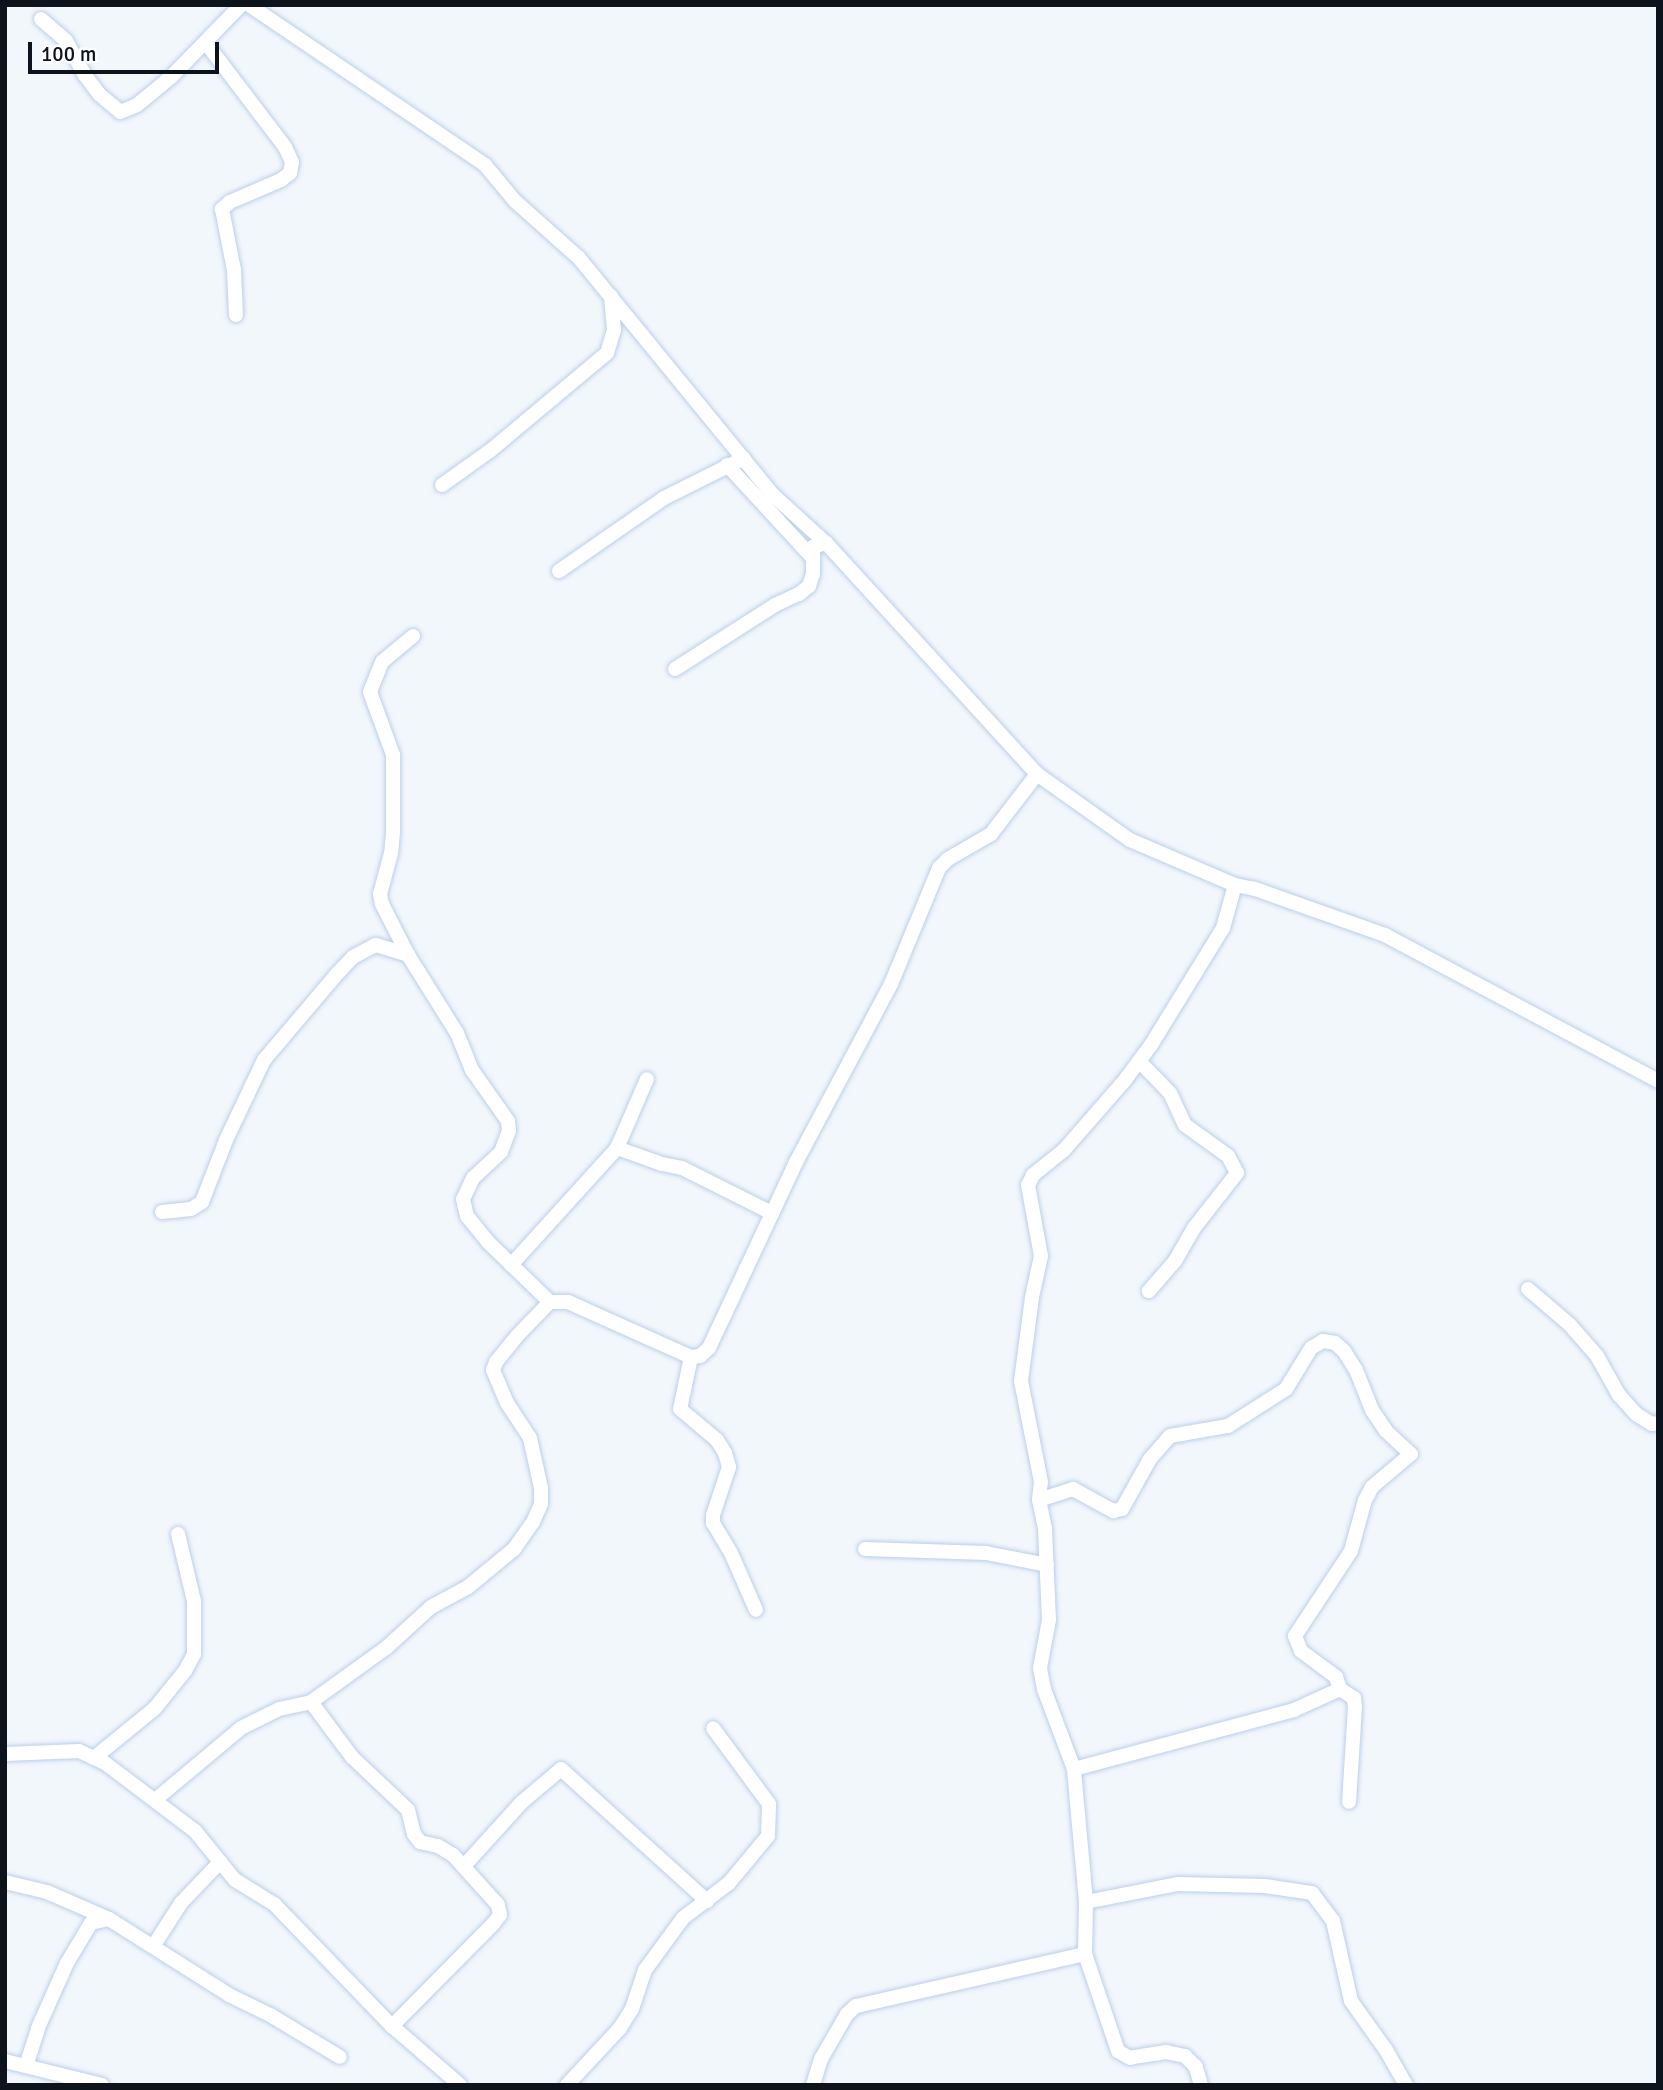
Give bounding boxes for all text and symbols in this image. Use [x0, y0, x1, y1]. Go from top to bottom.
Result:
scale bar [32, 28, 222, 72]
text: 100 m [41, 41, 96, 67]

